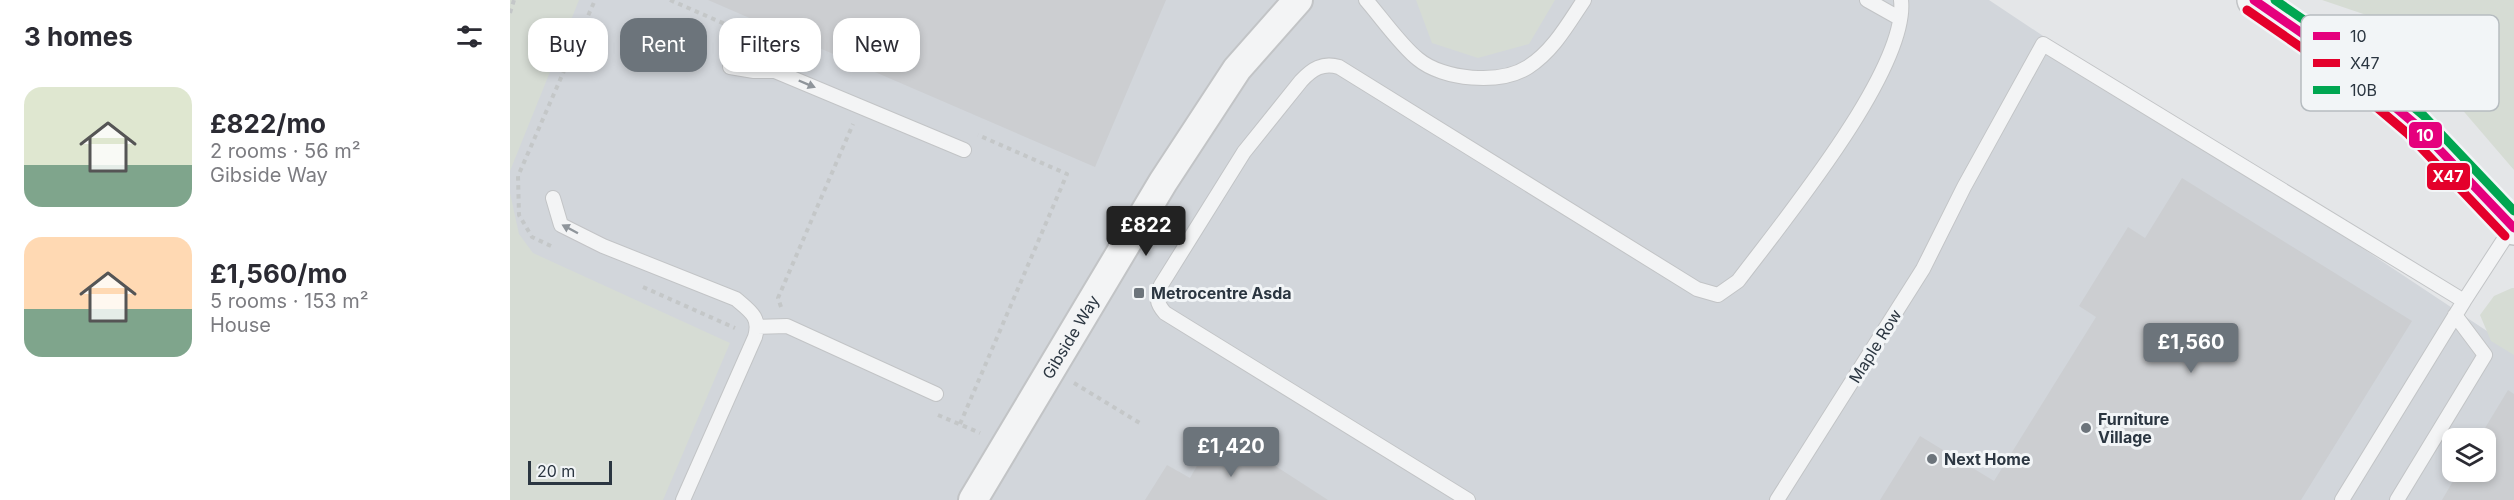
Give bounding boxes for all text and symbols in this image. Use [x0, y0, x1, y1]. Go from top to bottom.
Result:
legend [2301, 15, 2499, 111]
chip: Buy [528, 18, 608, 72]
chip: Rent [620, 18, 707, 72]
chip: Filters [719, 18, 821, 72]
chip: New [833, 18, 920, 72]
icon: filters [453, 20, 486, 53]
text: 3 homes [24, 21, 133, 52]
text: 10 [2350, 26, 2367, 46]
text: X47 [2350, 53, 2380, 73]
one-way arrow [798, 79, 816, 89]
text: 10B [2350, 80, 2377, 100]
text: £822/mo [210, 108, 326, 139]
icon: home [72, 111, 144, 183]
line badge: 10 [2408, 121, 2443, 149]
text: 10 [2416, 125, 2434, 145]
text: 2 rooms · 56 m² [210, 139, 361, 163]
line badge: X47 [2426, 162, 2471, 191]
text: Gibside Way [210, 163, 328, 187]
text: X47 [2432, 166, 2464, 186]
pin: £822 [1110, 206, 1182, 257]
text: £822 [1121, 213, 1172, 237]
one-way arrow [561, 224, 578, 234]
text: £1,560/mo [210, 258, 347, 289]
icon: home [72, 261, 144, 333]
place label: Metrocentre Asda [1151, 283, 1292, 303]
marker: Metrocentre Asda [1132, 286, 1146, 300]
text: 5 rooms · 153 m² [210, 289, 369, 313]
street label: Gibside Way [1038, 291, 1103, 382]
street label: Maple Row [1844, 305, 1906, 387]
text: House [210, 313, 271, 337]
pin: £1,560 [2142, 323, 2240, 374]
text: £1,560 [2157, 330, 2225, 354]
place label: Furniture Village [2098, 409, 2169, 447]
marker: Furniture Village [2079, 421, 2093, 435]
pin: £1,420 [1182, 427, 1280, 478]
map controls [2442, 428, 2496, 482]
button: layers [2442, 428, 2496, 482]
text: £1,420 [1197, 434, 1265, 458]
place label: Next Home [1944, 449, 2030, 469]
marker: Next Home [1925, 452, 1939, 466]
scale bar [528, 458, 612, 486]
text: 20 m [537, 461, 575, 481]

